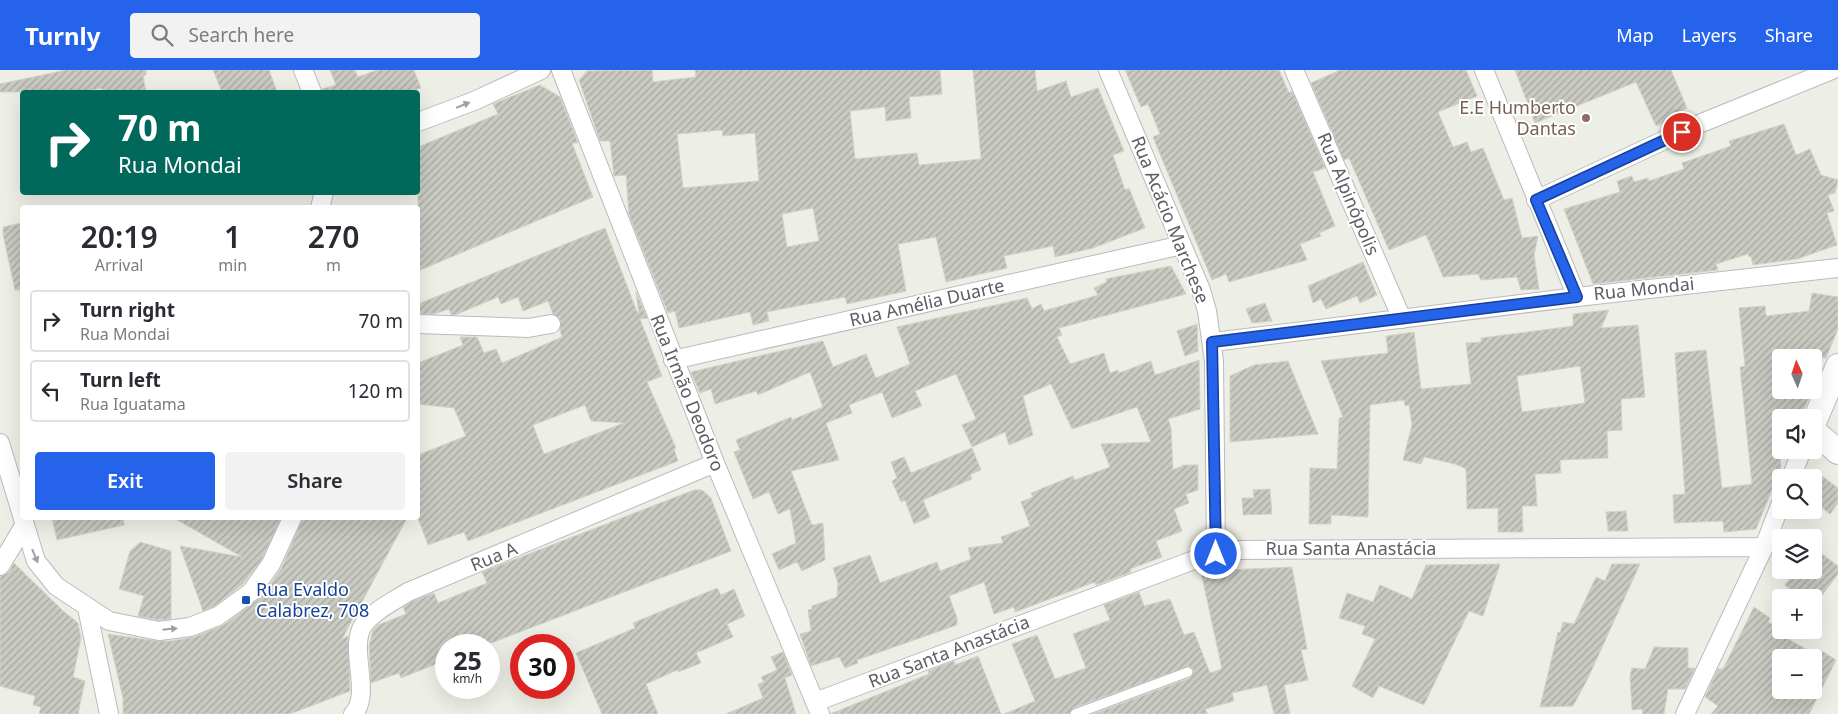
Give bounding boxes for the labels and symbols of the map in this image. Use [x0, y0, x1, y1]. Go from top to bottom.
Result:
place label: E.E Humberto Dantas [1459, 95, 1576, 140]
one-way arrow [456, 101, 471, 109]
pin [1661, 111, 1703, 153]
marker: E.E Humberto Dantas [1580, 112, 1592, 124]
street label: Rua Alpinópolis [1312, 129, 1386, 259]
street label: Rua Acácio Marchese [1126, 132, 1215, 307]
street label: Rua Mondai [1592, 271, 1695, 305]
street label: Rua Amélia Duarte [847, 273, 1006, 331]
street label: Rua Irmão Deodoro [645, 311, 730, 475]
north arrow [1772, 349, 1822, 399]
position arrow [1189, 527, 1241, 579]
street label: Rua A [467, 536, 521, 576]
street label: Rua Santa Anastácia [1266, 536, 1436, 560]
one-way arrow [32, 549, 40, 563]
place label: Rua Evaldo Calabrez, 708 [256, 577, 369, 622]
marker: Rua Evaldo Calabrez, 708 [240, 594, 252, 606]
street label: Rua Santa Anastácia [865, 609, 1033, 693]
one-way arrow [162, 625, 178, 633]
speed limit sign: 30 [510, 634, 575, 699]

